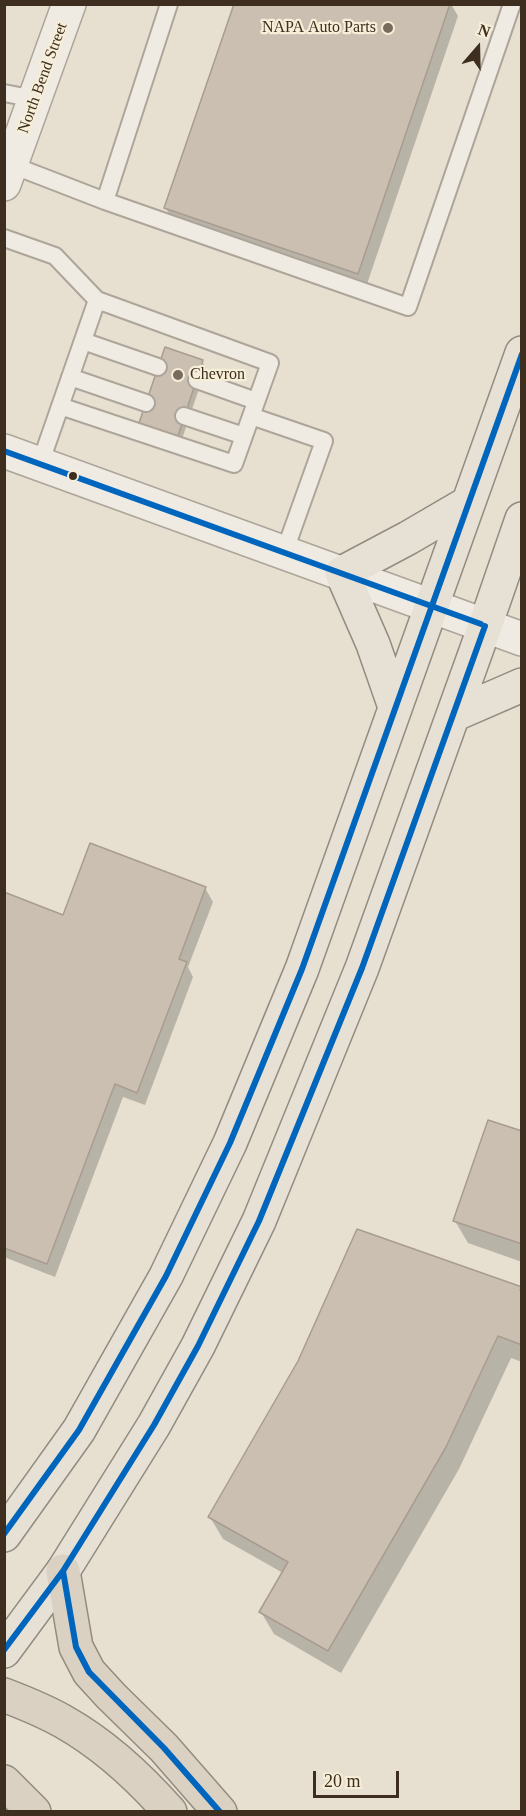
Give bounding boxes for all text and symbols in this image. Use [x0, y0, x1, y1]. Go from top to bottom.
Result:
place label: NAPA Auto Parts [262, 18, 376, 38]
north arrow [448, 18, 508, 78]
street label: North Bend Street [14, 20, 72, 136]
marker: NAPA Auto Parts [381, 21, 395, 35]
text: N [476, 21, 493, 41]
place label: Chevron [190, 365, 245, 385]
marker: Chevron [171, 368, 185, 382]
unlabelled marker [67, 470, 79, 482]
scale bar [316, 1759, 402, 1797]
text: 20 m [324, 1771, 361, 1791]

